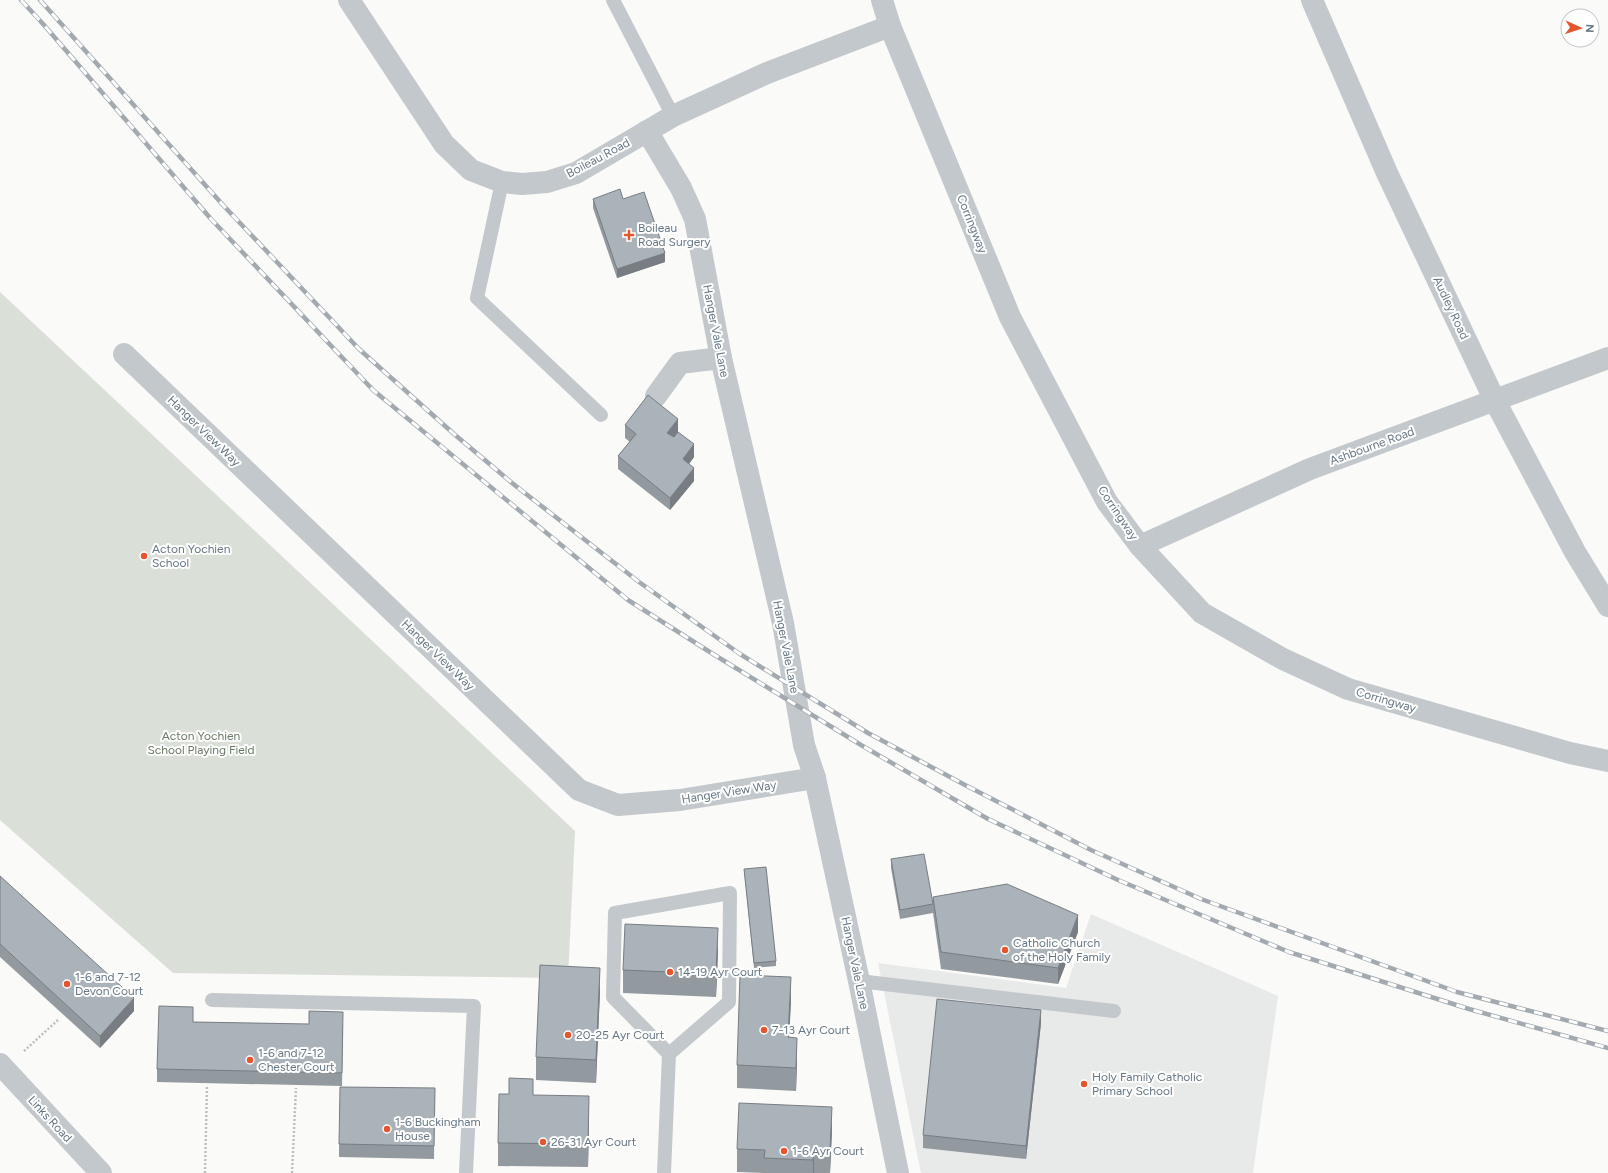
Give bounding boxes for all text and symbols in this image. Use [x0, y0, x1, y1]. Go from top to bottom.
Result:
north arrow [1560, 8, 1600, 48]
text: N [1583, 24, 1596, 33]
street label: Boileau Road [564, 135, 632, 181]
street label: Corringway [954, 193, 990, 256]
place label: Boileau Road Surgery [638, 221, 711, 249]
marker: Boileau Road Surgery [623, 229, 635, 241]
street label: Audley Road [1430, 274, 1472, 342]
street label: Hanger Vale Lane [700, 283, 732, 379]
street label: Hanger View Way [165, 393, 244, 470]
street label: Ashbourne Road [1328, 424, 1416, 468]
street label: Corringway [1095, 483, 1141, 543]
place label: Acton Yochien School [152, 542, 231, 570]
marker: Acton Yochien School [139, 551, 149, 561]
street label: Hanger Vale Lane [770, 599, 802, 695]
street label: Hanger View Way [399, 617, 478, 694]
street label: Corringway [1354, 685, 1418, 715]
park label: Acton Yochien School Playing Field [147, 729, 255, 757]
street label: Hanger View Way [681, 777, 778, 806]
street label: Hanger Vale Lane [838, 915, 872, 1011]
place label: Catholic Church of the Holy Family [1013, 936, 1111, 964]
marker: Catholic Church of the Holy Family [1000, 945, 1010, 955]
place label: 14-19 Ayr Court [678, 965, 763, 979]
marker: 14-19 Ayr Court [665, 967, 675, 977]
place label: 1-6 and 7-12 Devon Court [75, 970, 144, 998]
marker: 1-6 and 7-12 Devon Court [62, 979, 72, 989]
place label: 7-13 Ayr Court [772, 1023, 851, 1037]
marker: 7-13 Ayr Court [759, 1025, 769, 1035]
place label: 20-25 Ayr Court [576, 1028, 665, 1042]
marker: 20-25 Ayr Court [563, 1030, 573, 1040]
place label: 1-6 and 7-12 Chester Court [258, 1046, 335, 1074]
marker: 1-6 and 7-12 Chester Court [245, 1055, 255, 1065]
place label: Holy Family Catholic Primary School [1092, 1070, 1203, 1098]
marker: Holy Family Catholic Primary School [1079, 1079, 1089, 1089]
street label: Links Road [25, 1093, 75, 1145]
place label: 1-6 Buckingham House [395, 1115, 481, 1143]
marker: 1-6 Buckingham House [382, 1124, 392, 1134]
place label: 26-31 Ayr Court [551, 1135, 637, 1149]
marker: 26-31 Ayr Court [538, 1137, 548, 1147]
place label: 1-6 Ayr Court [792, 1144, 864, 1158]
marker: 1-6 Ayr Court [779, 1146, 789, 1156]

